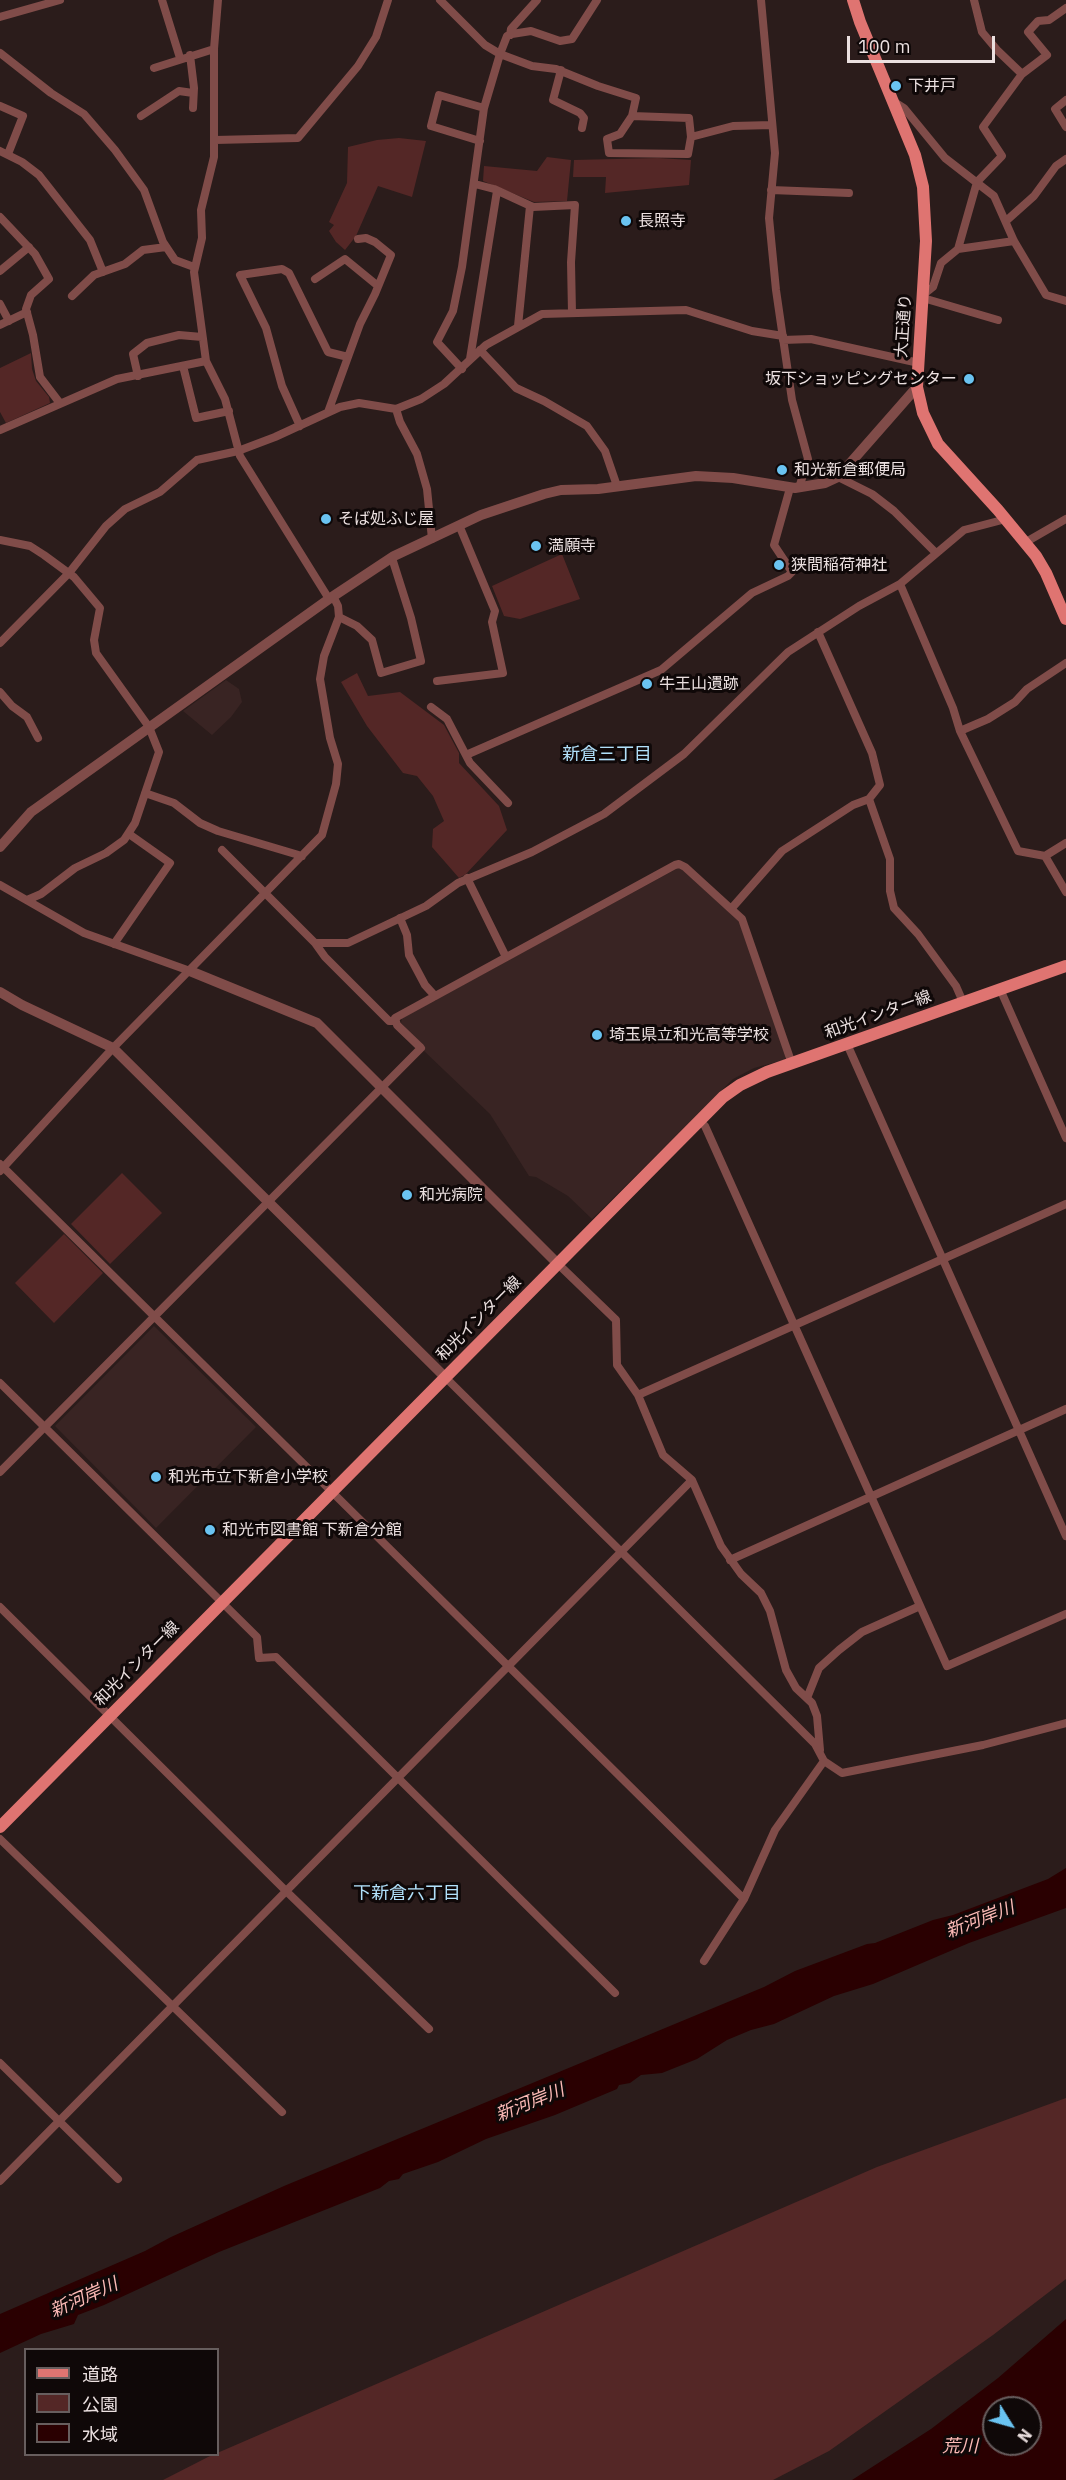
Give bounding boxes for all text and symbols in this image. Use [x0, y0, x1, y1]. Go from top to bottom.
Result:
scale bar [850, 24, 998, 62]
text: 100 m [858, 35, 910, 58]
place label: 下井戸 [908, 76, 956, 96]
marker: 下井戸 [889, 79, 903, 93]
place label: 長照寺 [638, 211, 686, 231]
marker: 長照寺 [619, 214, 633, 228]
street label: 大正通り [892, 293, 916, 359]
place label: 坂下ショッピングセンター [765, 369, 957, 389]
marker: 坂下ショッピングセンター [962, 372, 976, 386]
place label: 和光新倉郵便局 [794, 460, 906, 480]
marker: 和光新倉郵便局 [775, 463, 789, 477]
place label: そば処ふじ屋 [338, 509, 434, 529]
marker: そば処ふじ屋 [319, 512, 333, 526]
place label: 満願寺 [548, 536, 596, 556]
marker: 満願寺 [529, 539, 543, 553]
place label: 狭間稲荷神社 [791, 555, 887, 575]
marker: 狭間稲荷神社 [772, 558, 786, 572]
place label: 牛王山遺跡 [659, 674, 739, 694]
marker: 牛王山遺跡 [640, 677, 654, 691]
district label: 新倉三丁目 [562, 744, 652, 766]
street label: 和光インター線 [822, 987, 934, 1043]
place label: 埼玉県立和光高等学校 [609, 1025, 769, 1045]
marker: 埼玉県立和光高等学校 [590, 1028, 604, 1042]
place label: 和光病院 [419, 1185, 483, 1205]
marker: 和光病院 [400, 1188, 414, 1202]
street label: 和光インター線 [433, 1273, 525, 1365]
place label: 和光市立下新倉小学校 [168, 1467, 328, 1487]
marker: 和光市立下新倉小学校 [149, 1470, 163, 1484]
place label: 和光市図書館 下新倉分館 [222, 1520, 402, 1540]
marker: 和光市図書館 下新倉分館 [203, 1523, 217, 1537]
street label: 和光インター線 [91, 1618, 183, 1710]
district label: 下新倉六丁目 [353, 1883, 461, 1905]
water label: 新河岸川 [943, 1897, 1017, 1943]
water label: 新河岸川 [493, 2080, 567, 2126]
water label: 新河岸川 [47, 2273, 121, 2323]
legend [24, 2348, 219, 2456]
text: 道路 [82, 2363, 118, 2386]
text: 公園 [82, 2393, 118, 2416]
north arrow [982, 2396, 1042, 2456]
text: 水域 [82, 2423, 118, 2446]
text: N [1013, 2425, 1036, 2446]
water label: 荒川 [942, 2436, 978, 2458]

